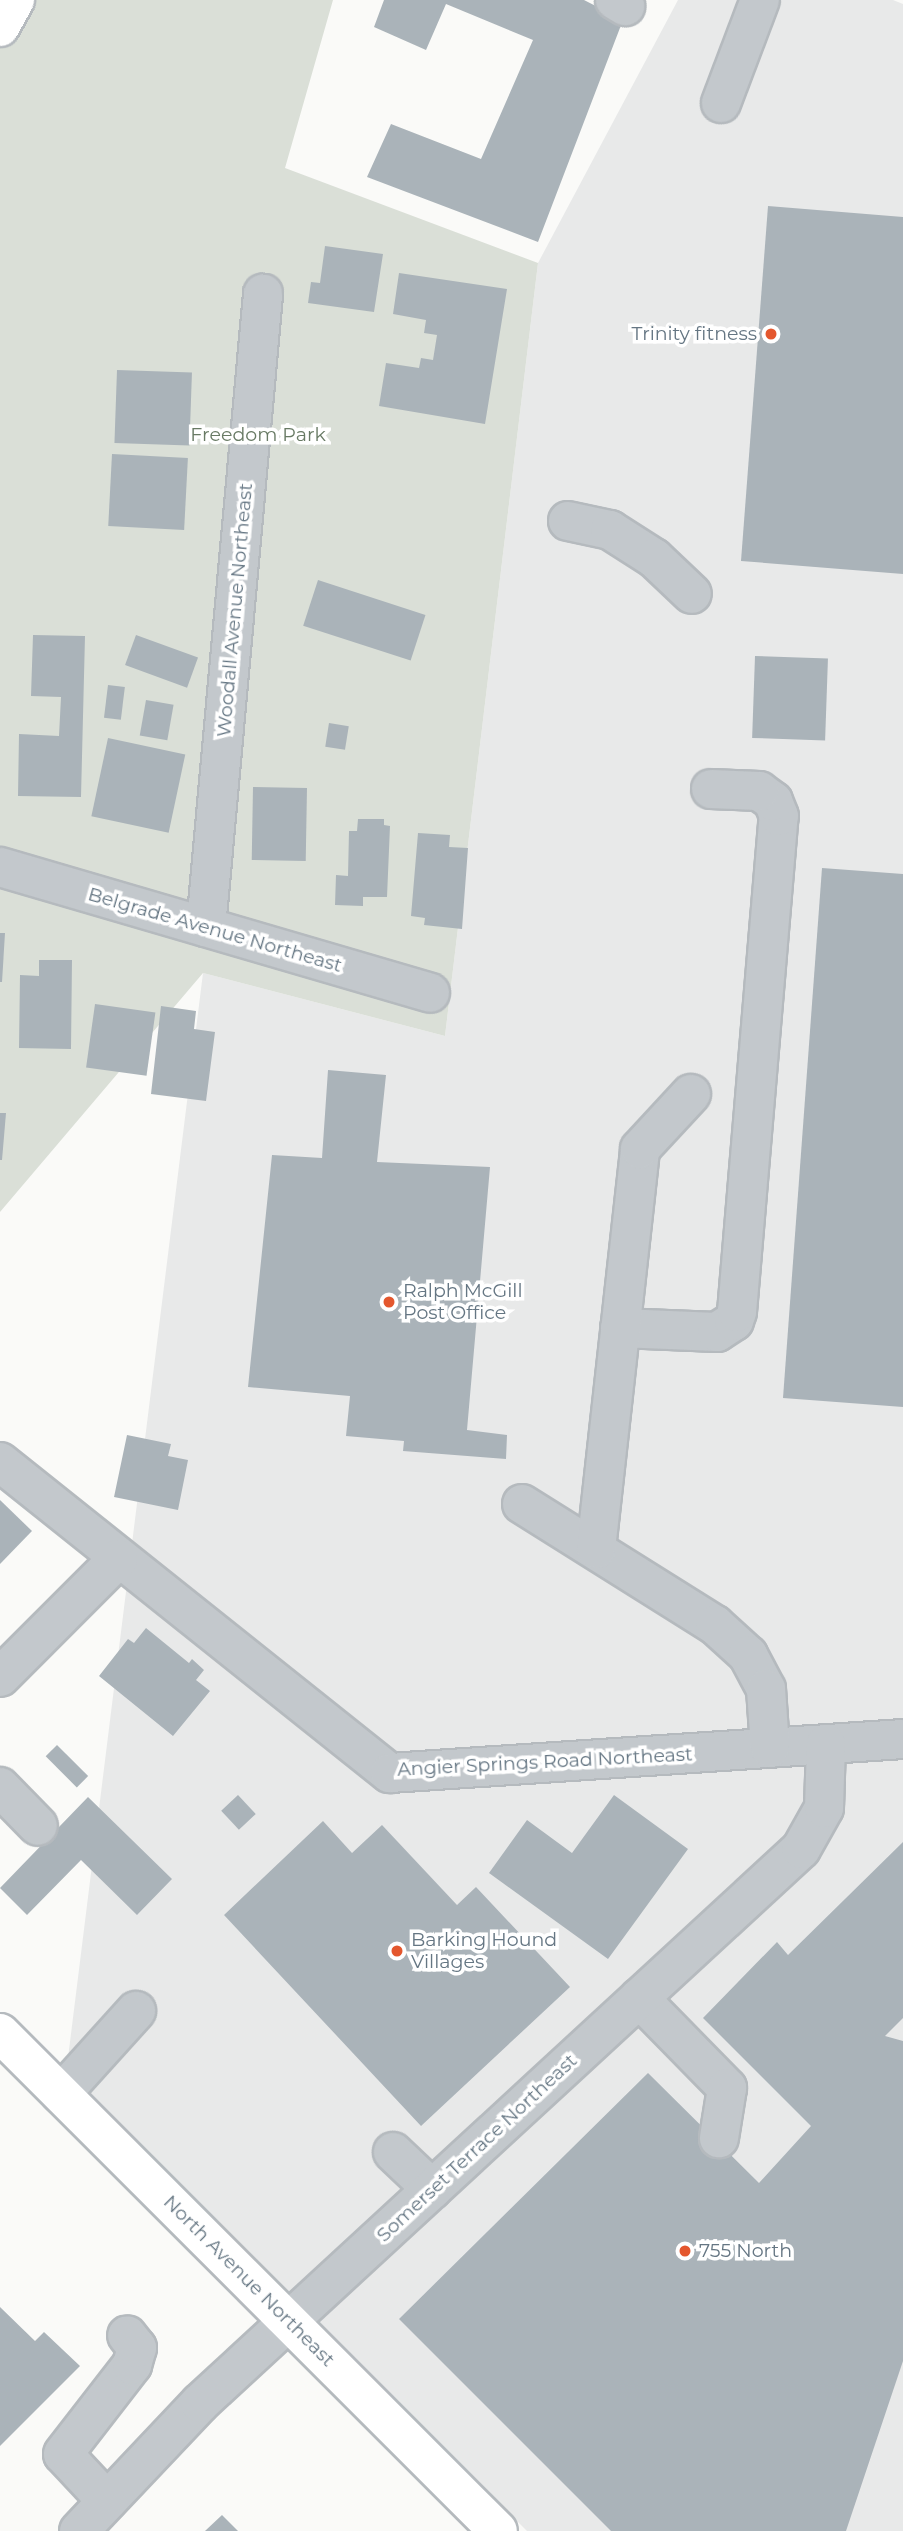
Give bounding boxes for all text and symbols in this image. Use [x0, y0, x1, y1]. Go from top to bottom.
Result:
place label: Trinity fitness [632, 323, 757, 345]
marker: Trinity fitness [763, 326, 779, 342]
park label: Freedom Park [190, 424, 326, 446]
street label: Woodall Avenue Northeast [213, 482, 257, 738]
street label: Belgrade Avenue Northeast [85, 883, 345, 977]
place label: Ralph McGill Post Office [403, 1280, 523, 1324]
marker: Ralph McGill Post Office [381, 1294, 397, 1310]
street label: Angier Springs Road Northeast [397, 1743, 693, 1781]
place label: Barking Hound Villages [411, 1929, 557, 1973]
marker: Barking Hound Villages [389, 1943, 405, 1959]
street label: Somerset Terrace Northeast [372, 2049, 582, 2247]
street label: North Avenue Northeast [159, 2191, 339, 2371]
place label: 755 North [699, 2240, 792, 2262]
marker: 755 North [677, 2243, 693, 2259]

